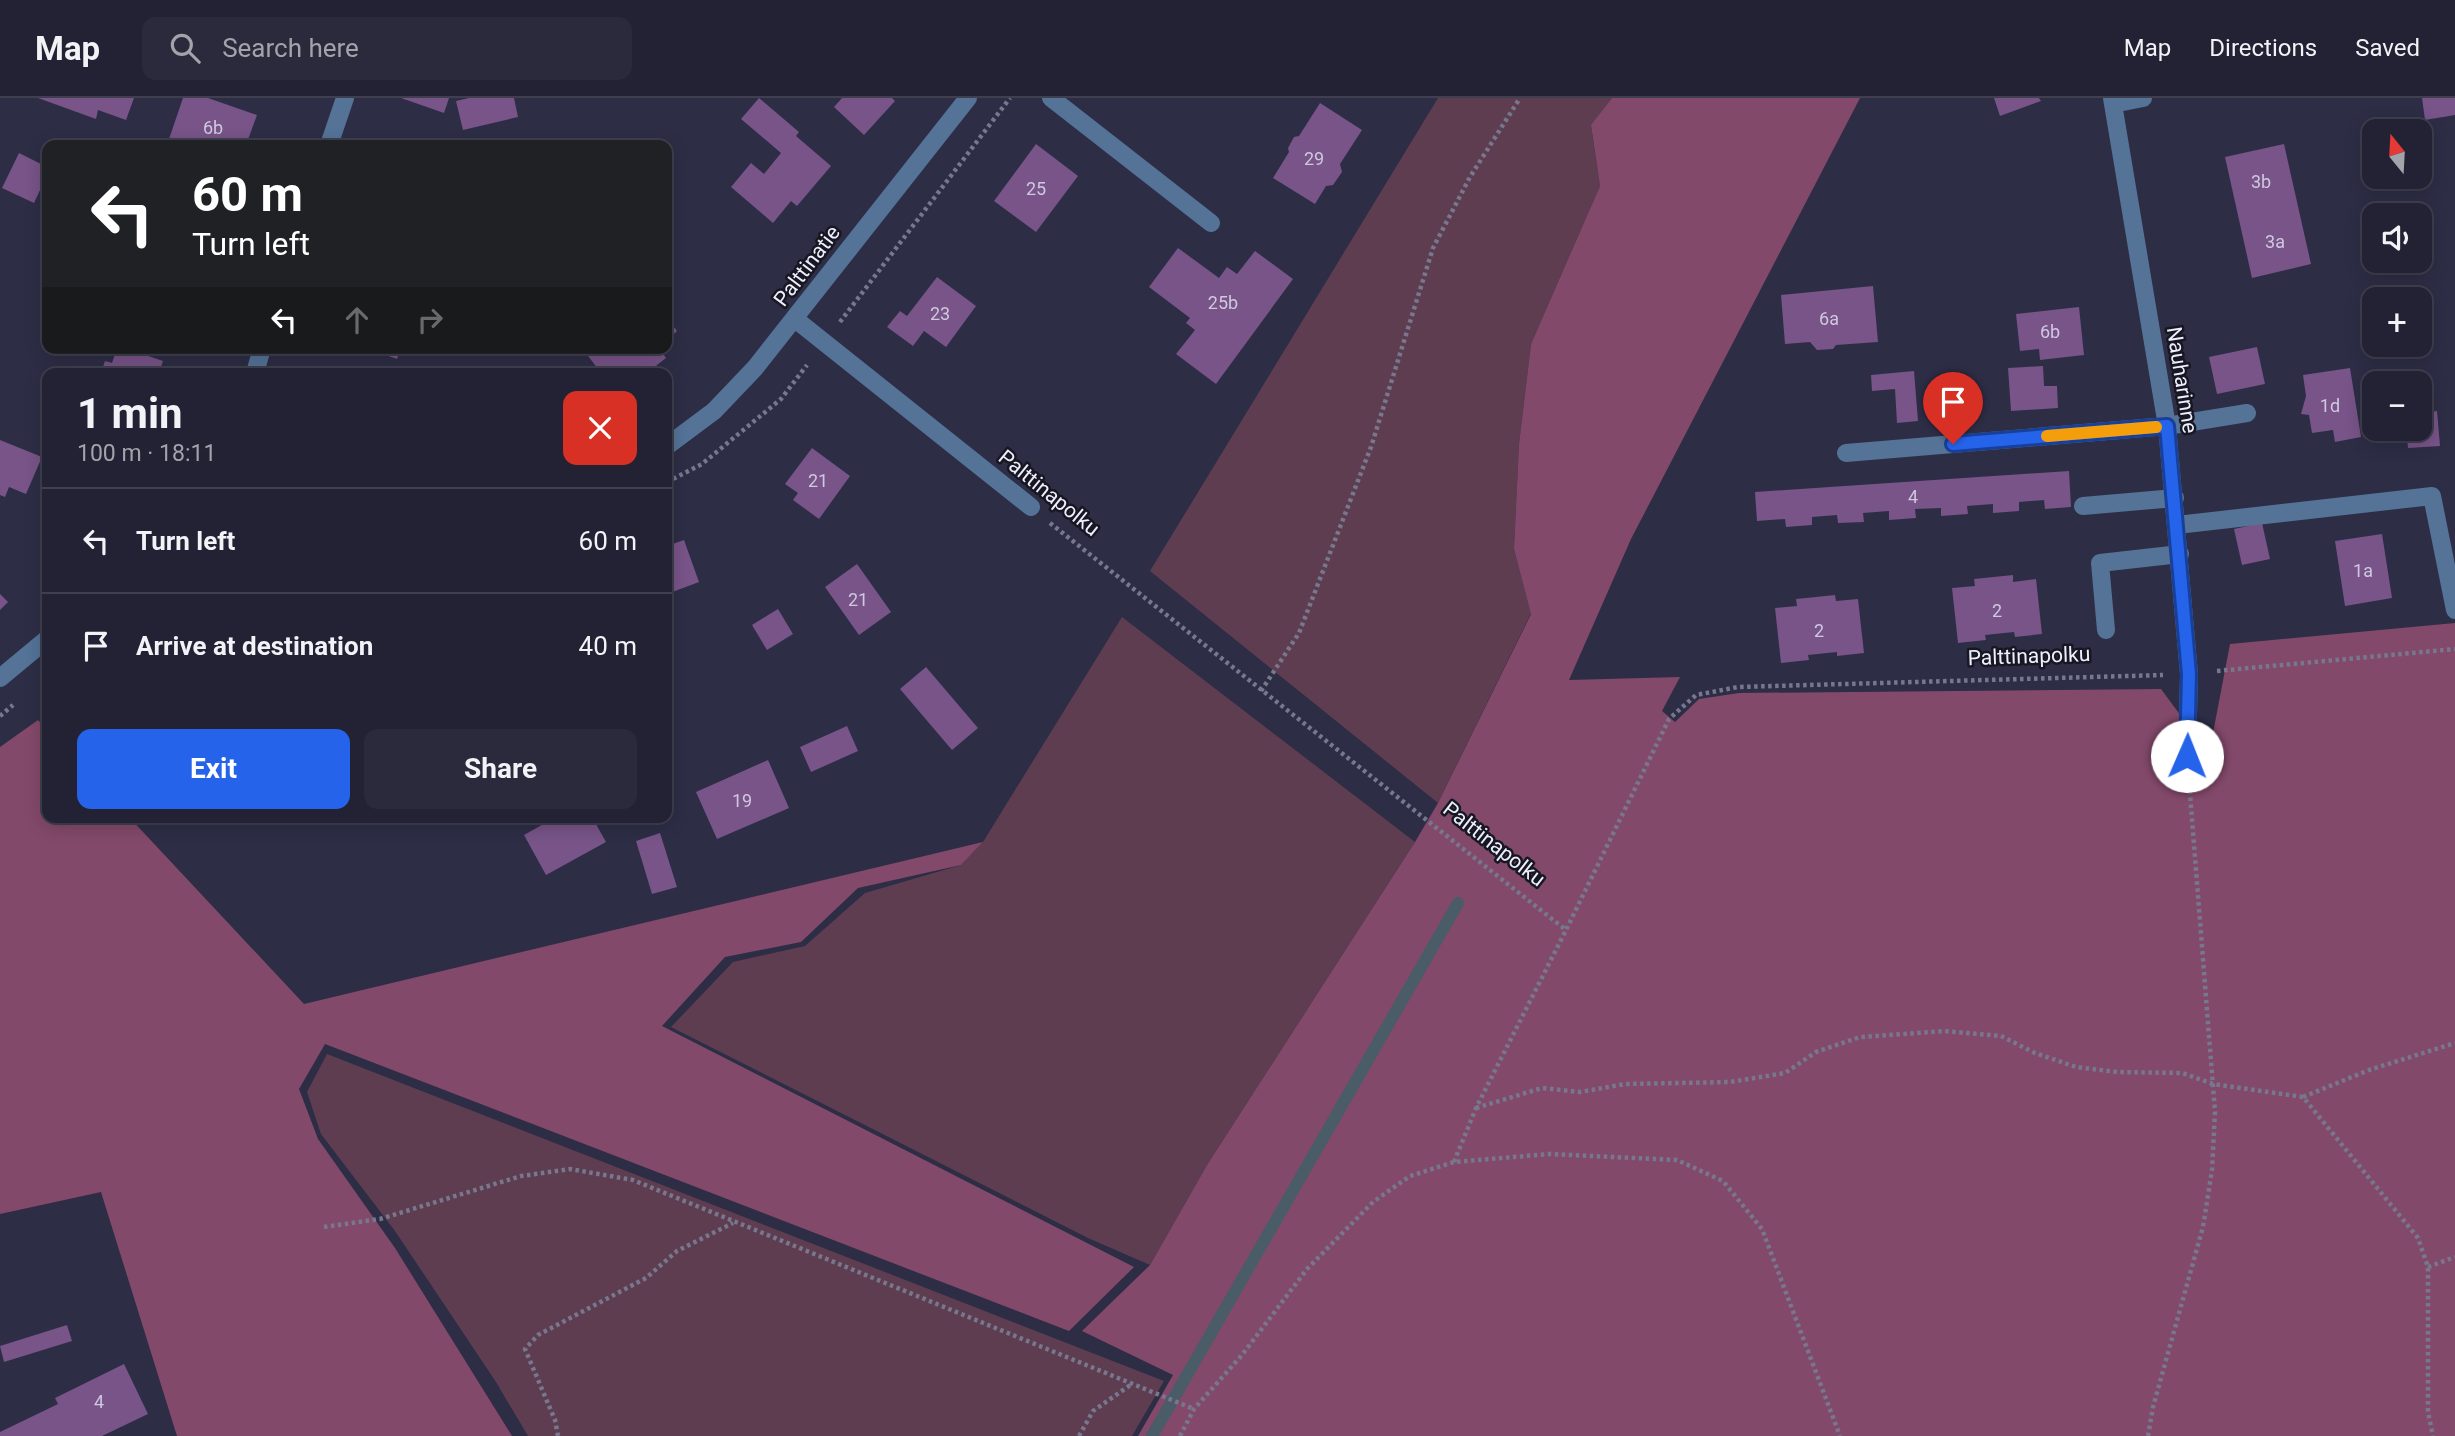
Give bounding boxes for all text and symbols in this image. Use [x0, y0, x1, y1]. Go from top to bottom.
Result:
search box [142, 17, 632, 80]
text: Map [35, 29, 100, 68]
icon: search [166, 29, 204, 67]
text: Search here [222, 33, 359, 63]
text: Map [2124, 34, 2171, 62]
text: Directions [2209, 34, 2317, 62]
text: Saved [2355, 34, 2420, 62]
house number: 6b [203, 117, 223, 138]
north arrow [2362, 119, 2432, 189]
map controls [2362, 119, 2432, 441]
house number: 29 [1304, 148, 1324, 169]
text: 60 m [192, 166, 303, 223]
icon: left [77, 168, 168, 259]
house number: 3b [2251, 171, 2271, 192]
house number: 25 [1026, 178, 1046, 199]
button: sound [2362, 203, 2432, 273]
street label: Palttinatie [769, 221, 845, 311]
text: Turn left [192, 225, 310, 263]
house number: 3a [2265, 231, 2285, 252]
button: + [2362, 287, 2432, 357]
house number: 25b [1208, 292, 1238, 313]
icon: left [265, 301, 303, 339]
icon: ahead [338, 301, 376, 339]
icon: right [411, 301, 449, 339]
house number: 23 [930, 303, 950, 324]
house number: 6a [1819, 308, 1839, 329]
house number: 6b [2040, 321, 2060, 342]
street label: Nauharinne [2162, 325, 2202, 435]
button: − [2362, 371, 2432, 441]
pin [1923, 372, 1983, 444]
icon: arrive [1934, 383, 1972, 421]
text: 1 min [77, 389, 183, 438]
button: close [563, 391, 637, 465]
house number: 1d [2320, 395, 2340, 416]
text: 100 m · 18:11 [77, 440, 216, 467]
street label: Palttinapolku [994, 445, 1104, 541]
house number: 21 [808, 470, 828, 491]
house number: 4 [1908, 486, 1918, 507]
icon: left [77, 522, 115, 560]
text: Turn left [136, 526, 235, 556]
text: 60 m [579, 526, 637, 556]
house number: 1a [2353, 560, 2373, 581]
house number: 21 [848, 589, 868, 610]
house number: 2 [1992, 600, 2002, 621]
house number: 2 [1814, 620, 1824, 641]
icon: arrive [77, 627, 115, 665]
text: Arrive at destination [136, 631, 373, 661]
text: 40 m [579, 631, 637, 661]
street label: Palttinapolku [1967, 642, 2091, 670]
position arrow [2150, 719, 2224, 793]
button: Exit [77, 729, 350, 809]
button: Share [364, 729, 637, 809]
house number: 19 [732, 790, 752, 811]
street label: Palttinapolku [1438, 797, 1550, 891]
house number: 4 [94, 1391, 104, 1412]

